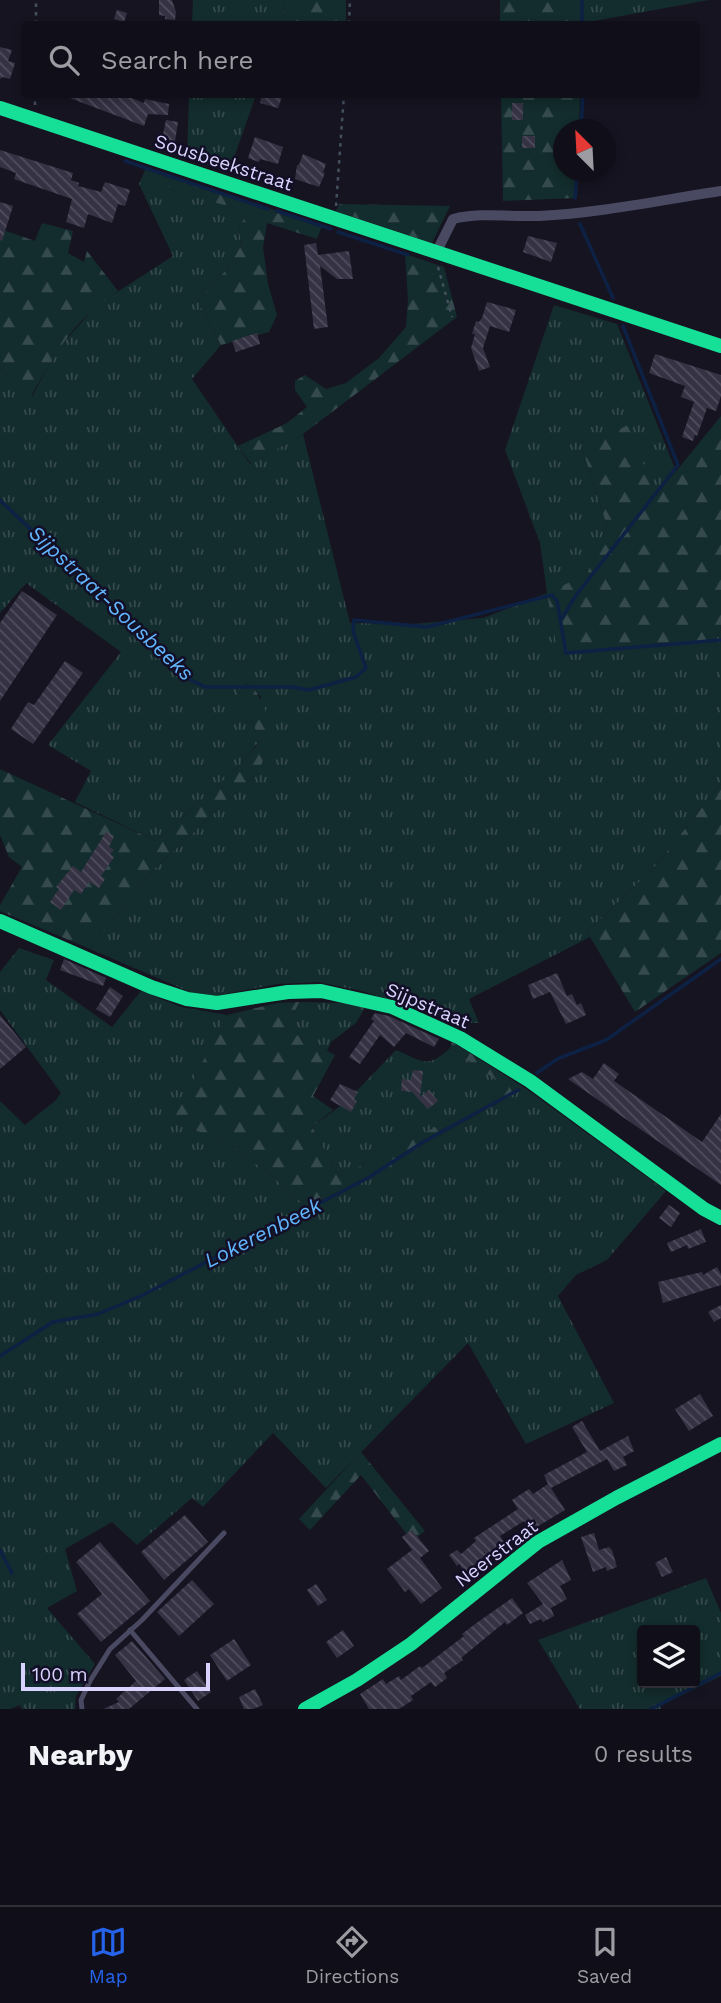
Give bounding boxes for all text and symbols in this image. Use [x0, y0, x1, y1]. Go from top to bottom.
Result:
search box [21, 21, 700, 98]
icon: search [45, 41, 83, 79]
text: Search here [101, 45, 253, 75]
north arrow [553, 119, 616, 182]
street label: Sousbeekstraat [152, 129, 296, 196]
water label: Sijpstraat-Sousbeeks [24, 520, 199, 686]
street label: Sijpstraat [383, 978, 473, 1033]
water label: Lokerenbeek [200, 1192, 326, 1273]
street label: Neerstraat [450, 1515, 542, 1592]
map controls [637, 1625, 700, 1688]
button: layers [637, 1625, 700, 1688]
scale bar [21, 1660, 210, 1692]
text: 100 m [32, 1663, 88, 1686]
text: Nearby [28, 1737, 133, 1772]
text: 0 results [594, 1741, 693, 1768]
tab: Map [89, 1923, 128, 1988]
tab: Directions [305, 1923, 399, 1988]
tab: Saved [577, 1923, 632, 1988]

